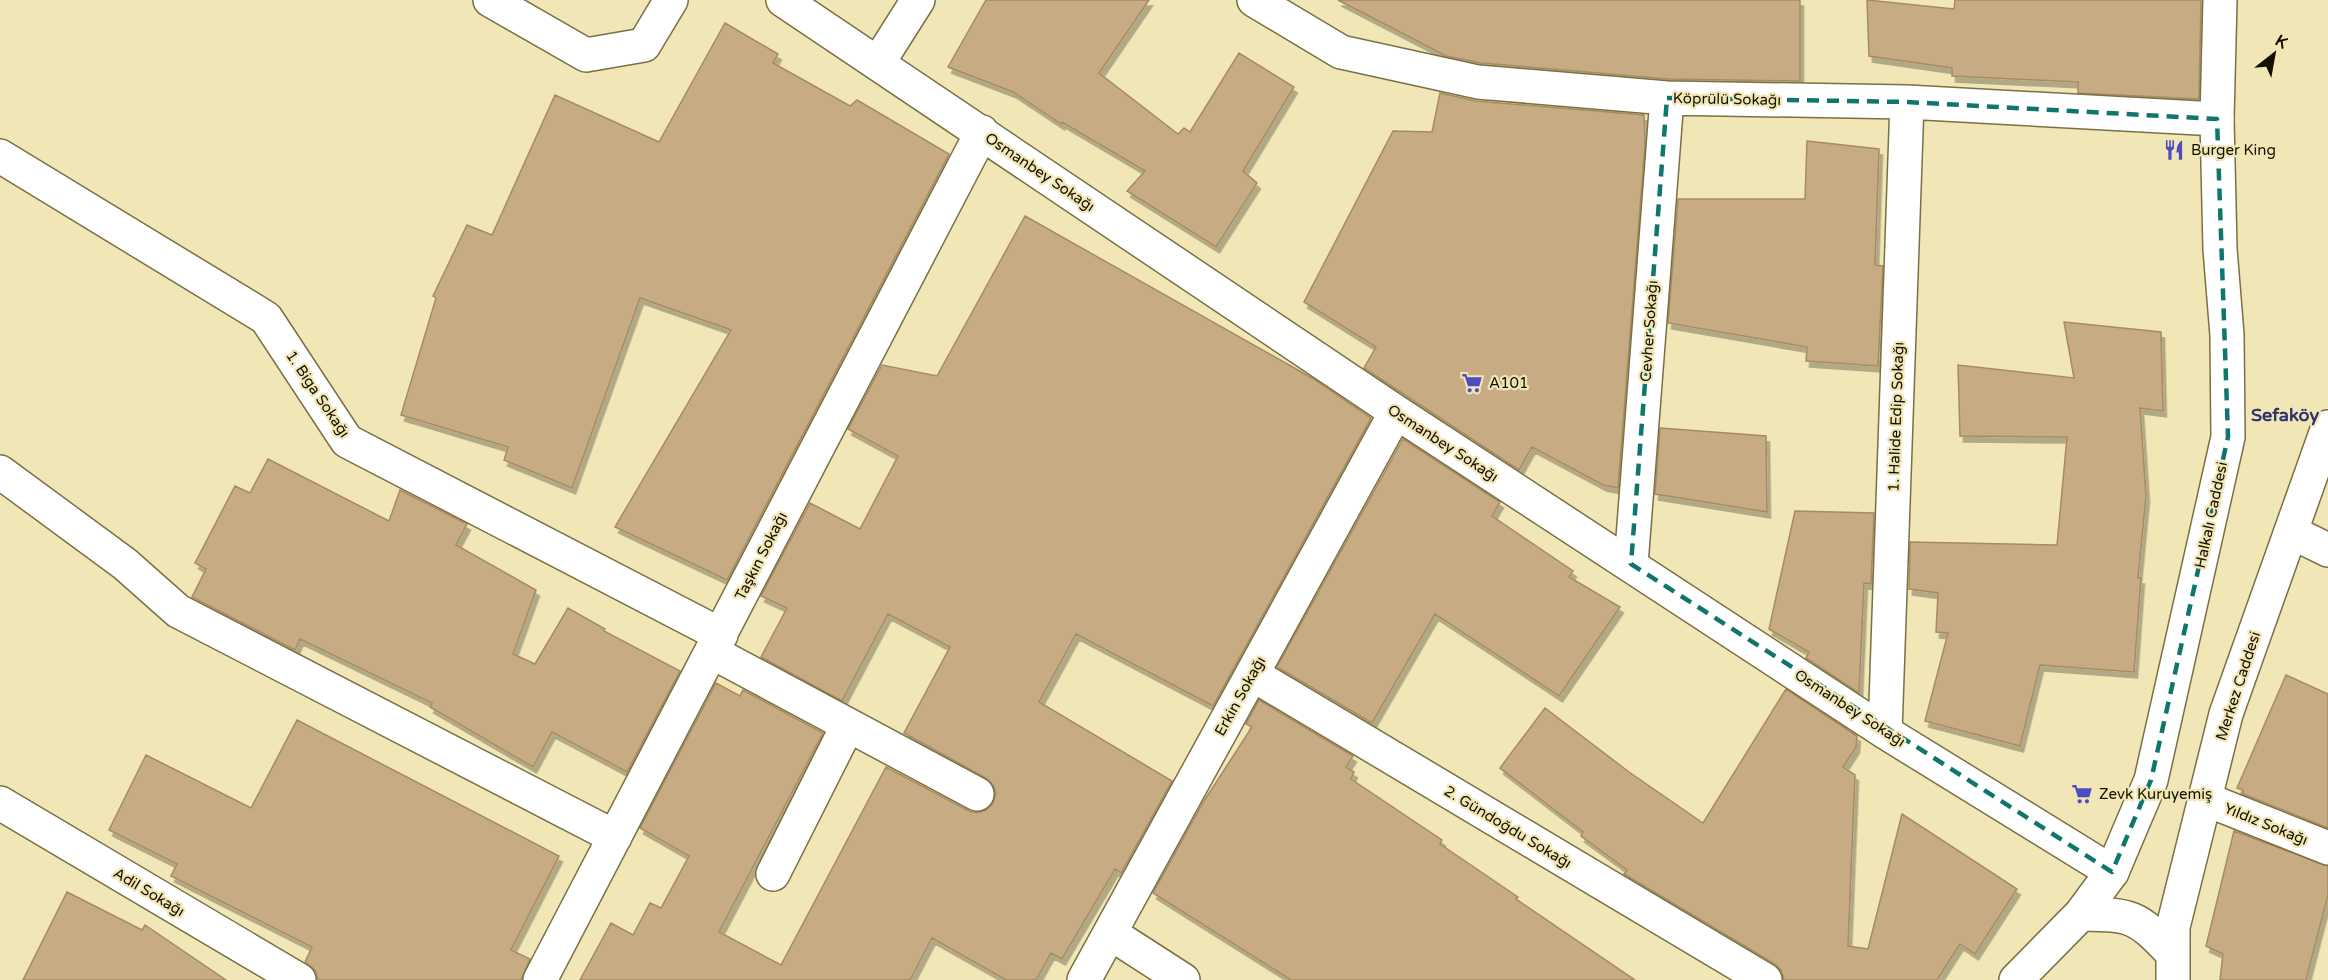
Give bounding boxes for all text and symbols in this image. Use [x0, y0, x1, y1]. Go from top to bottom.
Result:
north arrow [2244, 24, 2304, 84]
text: K [2271, 31, 2291, 53]
street label: Köprülü Sokağı [1673, 89, 1781, 109]
street label: Osmanbey Sokağı [982, 129, 1098, 215]
restaurant icon: Burger King [2162, 138, 2186, 162]
place label: Burger King [2191, 141, 2276, 159]
street label: Cevher Sokağı [1636, 280, 1662, 382]
street label: 1. Halide Edip Sokağı [1884, 342, 1908, 492]
street label: 1. Biga Sokağı [282, 347, 354, 441]
supermarket icon: A101 [1460, 371, 1484, 395]
place label: A101 [1489, 374, 1528, 392]
street label: Osmanbey Sokağı [1384, 400, 1502, 486]
district label: Sefaköy [2251, 404, 2319, 426]
street label: Halkalı Caddesi [2191, 460, 2231, 570]
street label: Taşkın Sokağı [731, 509, 791, 603]
street label: Merkez Caddesi [2212, 629, 2264, 743]
street label: Erkin Sokağı [1211, 653, 1269, 739]
street label: Osmanbey Sokağı [1791, 665, 1909, 751]
street label: 2. Gündoğdu Sokağı [1441, 782, 1575, 872]
supermarket icon: Zevk Kuruyemiş [2070, 782, 2094, 806]
place label: Zevk Kuruyemiş [2099, 785, 2212, 803]
street label: Yıldız Sokağı [2222, 799, 2310, 849]
street label: Adil Sokağı [110, 864, 188, 920]

